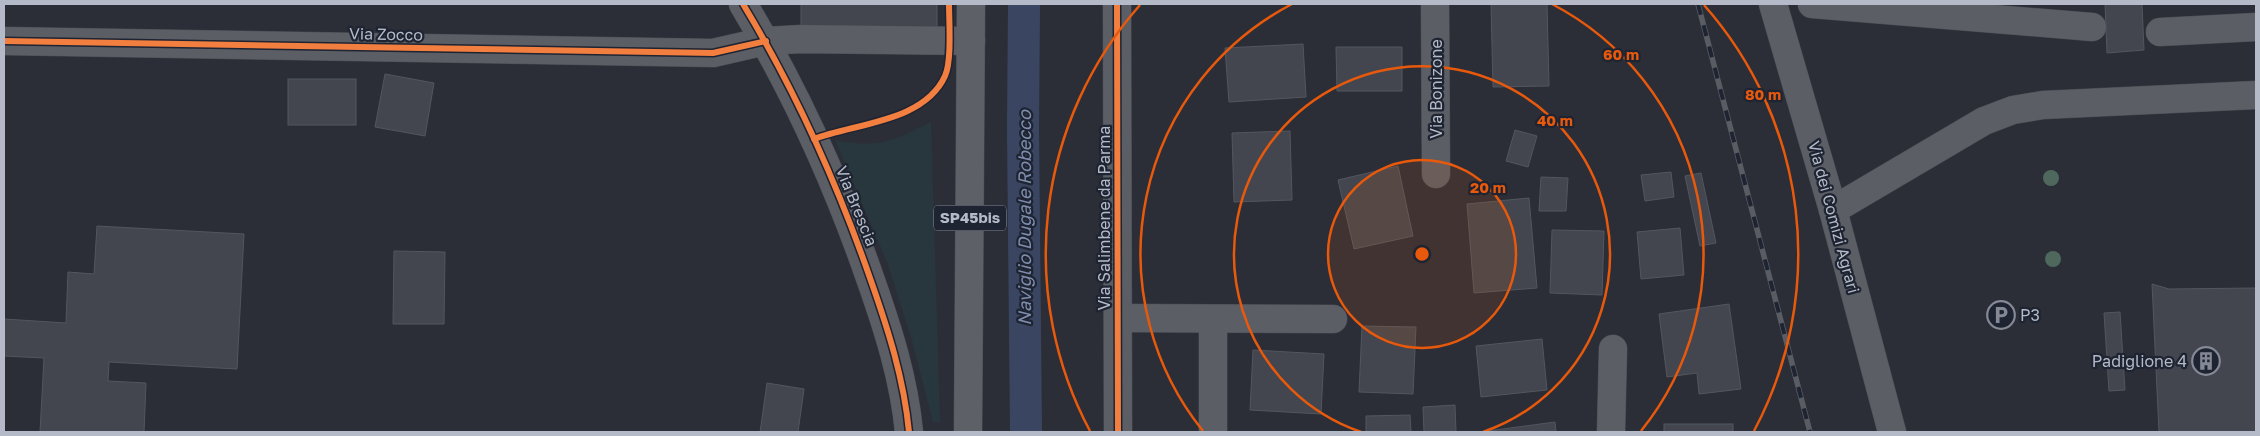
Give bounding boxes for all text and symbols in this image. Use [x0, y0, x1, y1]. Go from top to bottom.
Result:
street label: Via Zocco [349, 23, 423, 45]
street label: Via Bonizone [1426, 39, 1446, 139]
text: 60 m [1603, 45, 1639, 63]
text: 80 m [1745, 85, 1781, 103]
water label: Naviglio Dugale Robecco [1013, 109, 1035, 326]
text: 40 m [1537, 111, 1573, 129]
street label: Via Salimbene da Parma [1094, 126, 1114, 310]
street label: Via dei Comizi Agrari [1804, 139, 1864, 295]
street label: Via Brescia [832, 163, 882, 249]
text: 20 m [1470, 178, 1506, 196]
road number: SP45bis [934, 206, 1006, 230]
centre of rings [1413, 245, 1431, 263]
parking icon: P3 [1986, 300, 2016, 330]
place label: P3 [2020, 305, 2040, 325]
building icon: Padiglione 4 [2191, 346, 2221, 376]
place label: Padiglione 4 [2092, 351, 2187, 371]

